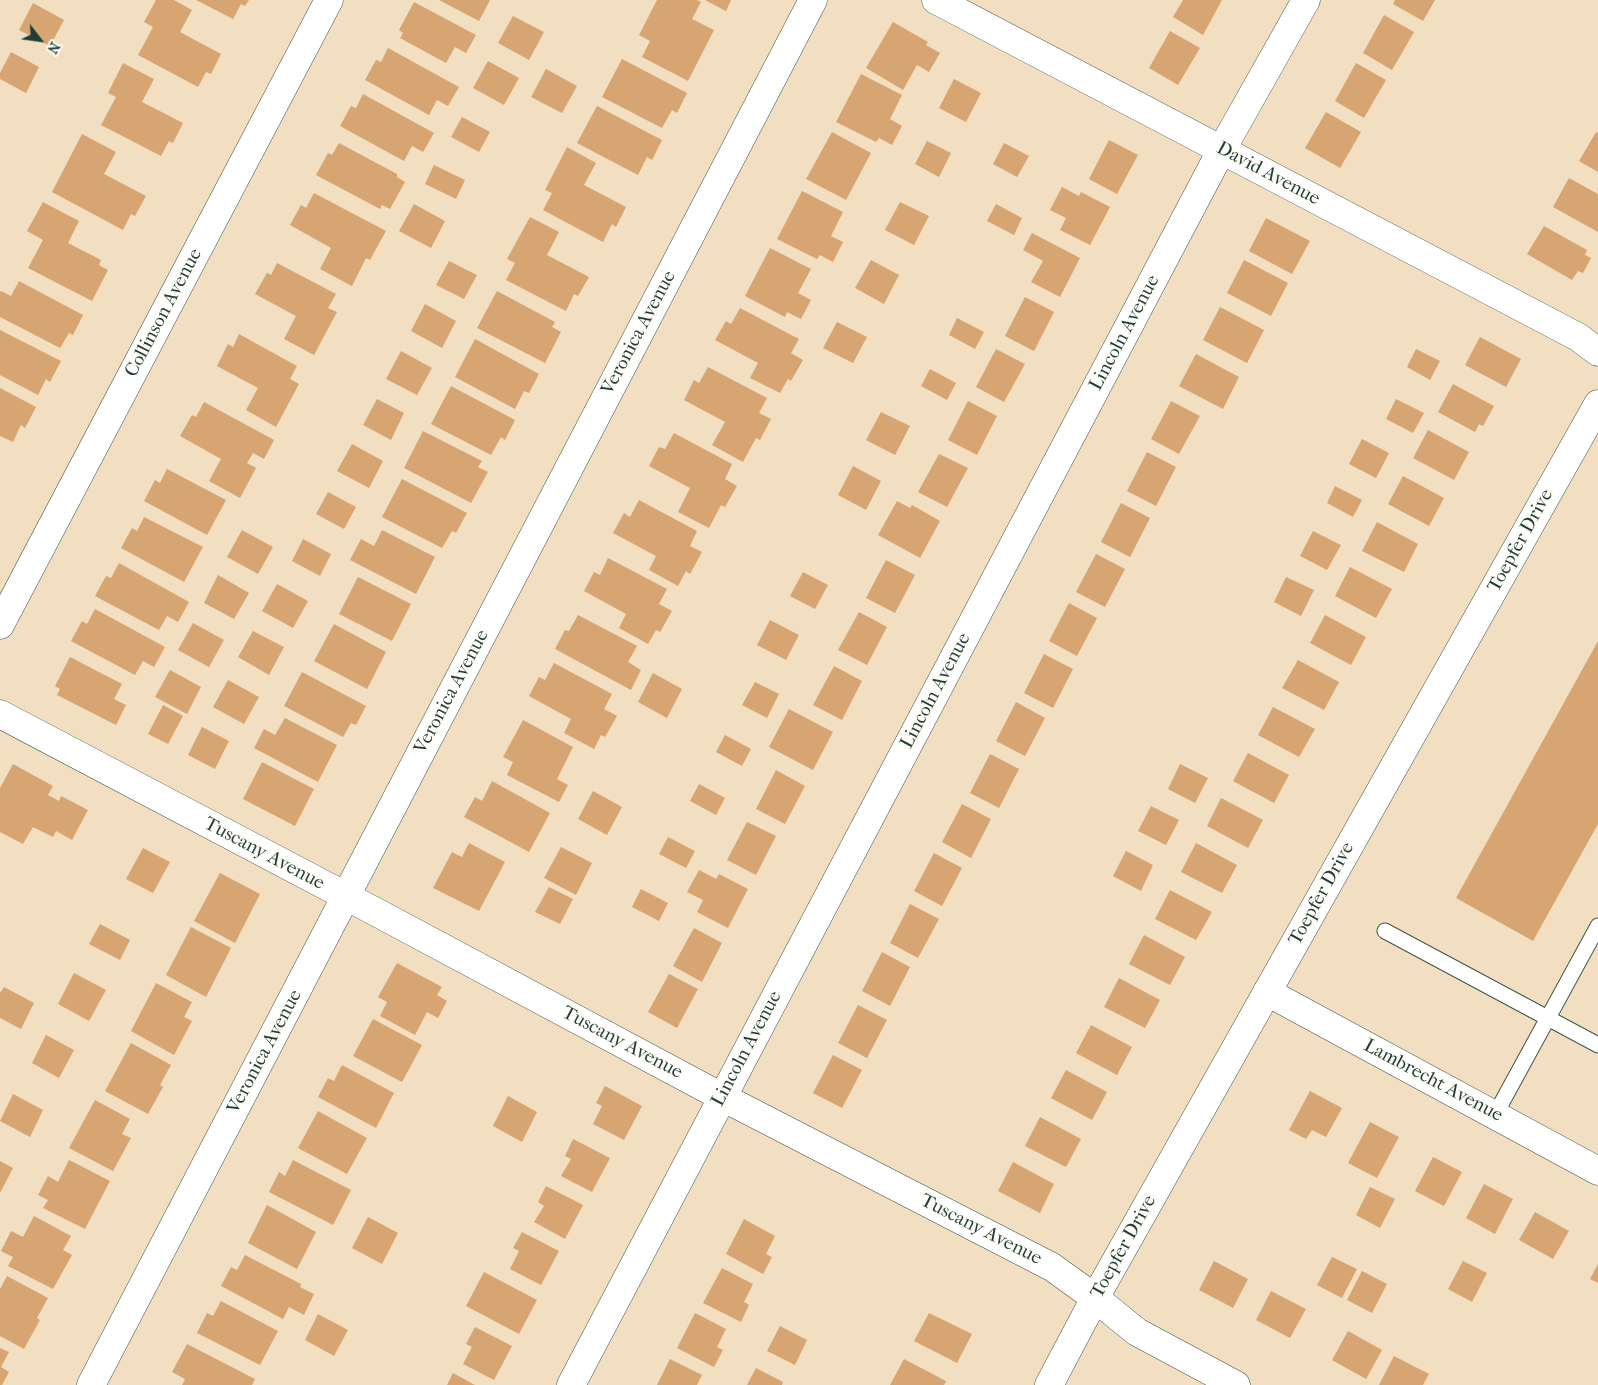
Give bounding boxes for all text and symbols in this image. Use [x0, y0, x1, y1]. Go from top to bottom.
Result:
north arrow [15, 15, 65, 65]
text: N [43, 39, 63, 57]
street label: David Avenue [1212, 137, 1324, 211]
street label: Collinson Avenue [121, 245, 207, 381]
street label: Veronica Avenue [597, 267, 681, 399]
street label: Lincoln Avenue [1085, 271, 1165, 395]
street label: Toepfer Drive [1483, 486, 1559, 596]
street label: Veronica Avenue [410, 626, 494, 758]
street label: Lincoln Avenue [896, 629, 976, 753]
street label: Tuscany Avenue [200, 813, 328, 895]
street label: Toepfer Drive [1284, 839, 1360, 949]
street label: Veronica Avenue [223, 986, 307, 1118]
street label: Lincoln Avenue [707, 987, 787, 1111]
street label: Tuscany Avenue [558, 1002, 686, 1084]
street label: Lambrecht Avenue [1360, 1035, 1506, 1127]
street label: Tuscany Avenue [916, 1190, 1046, 1270]
street label: Toepfer Drive [1086, 1192, 1162, 1302]

